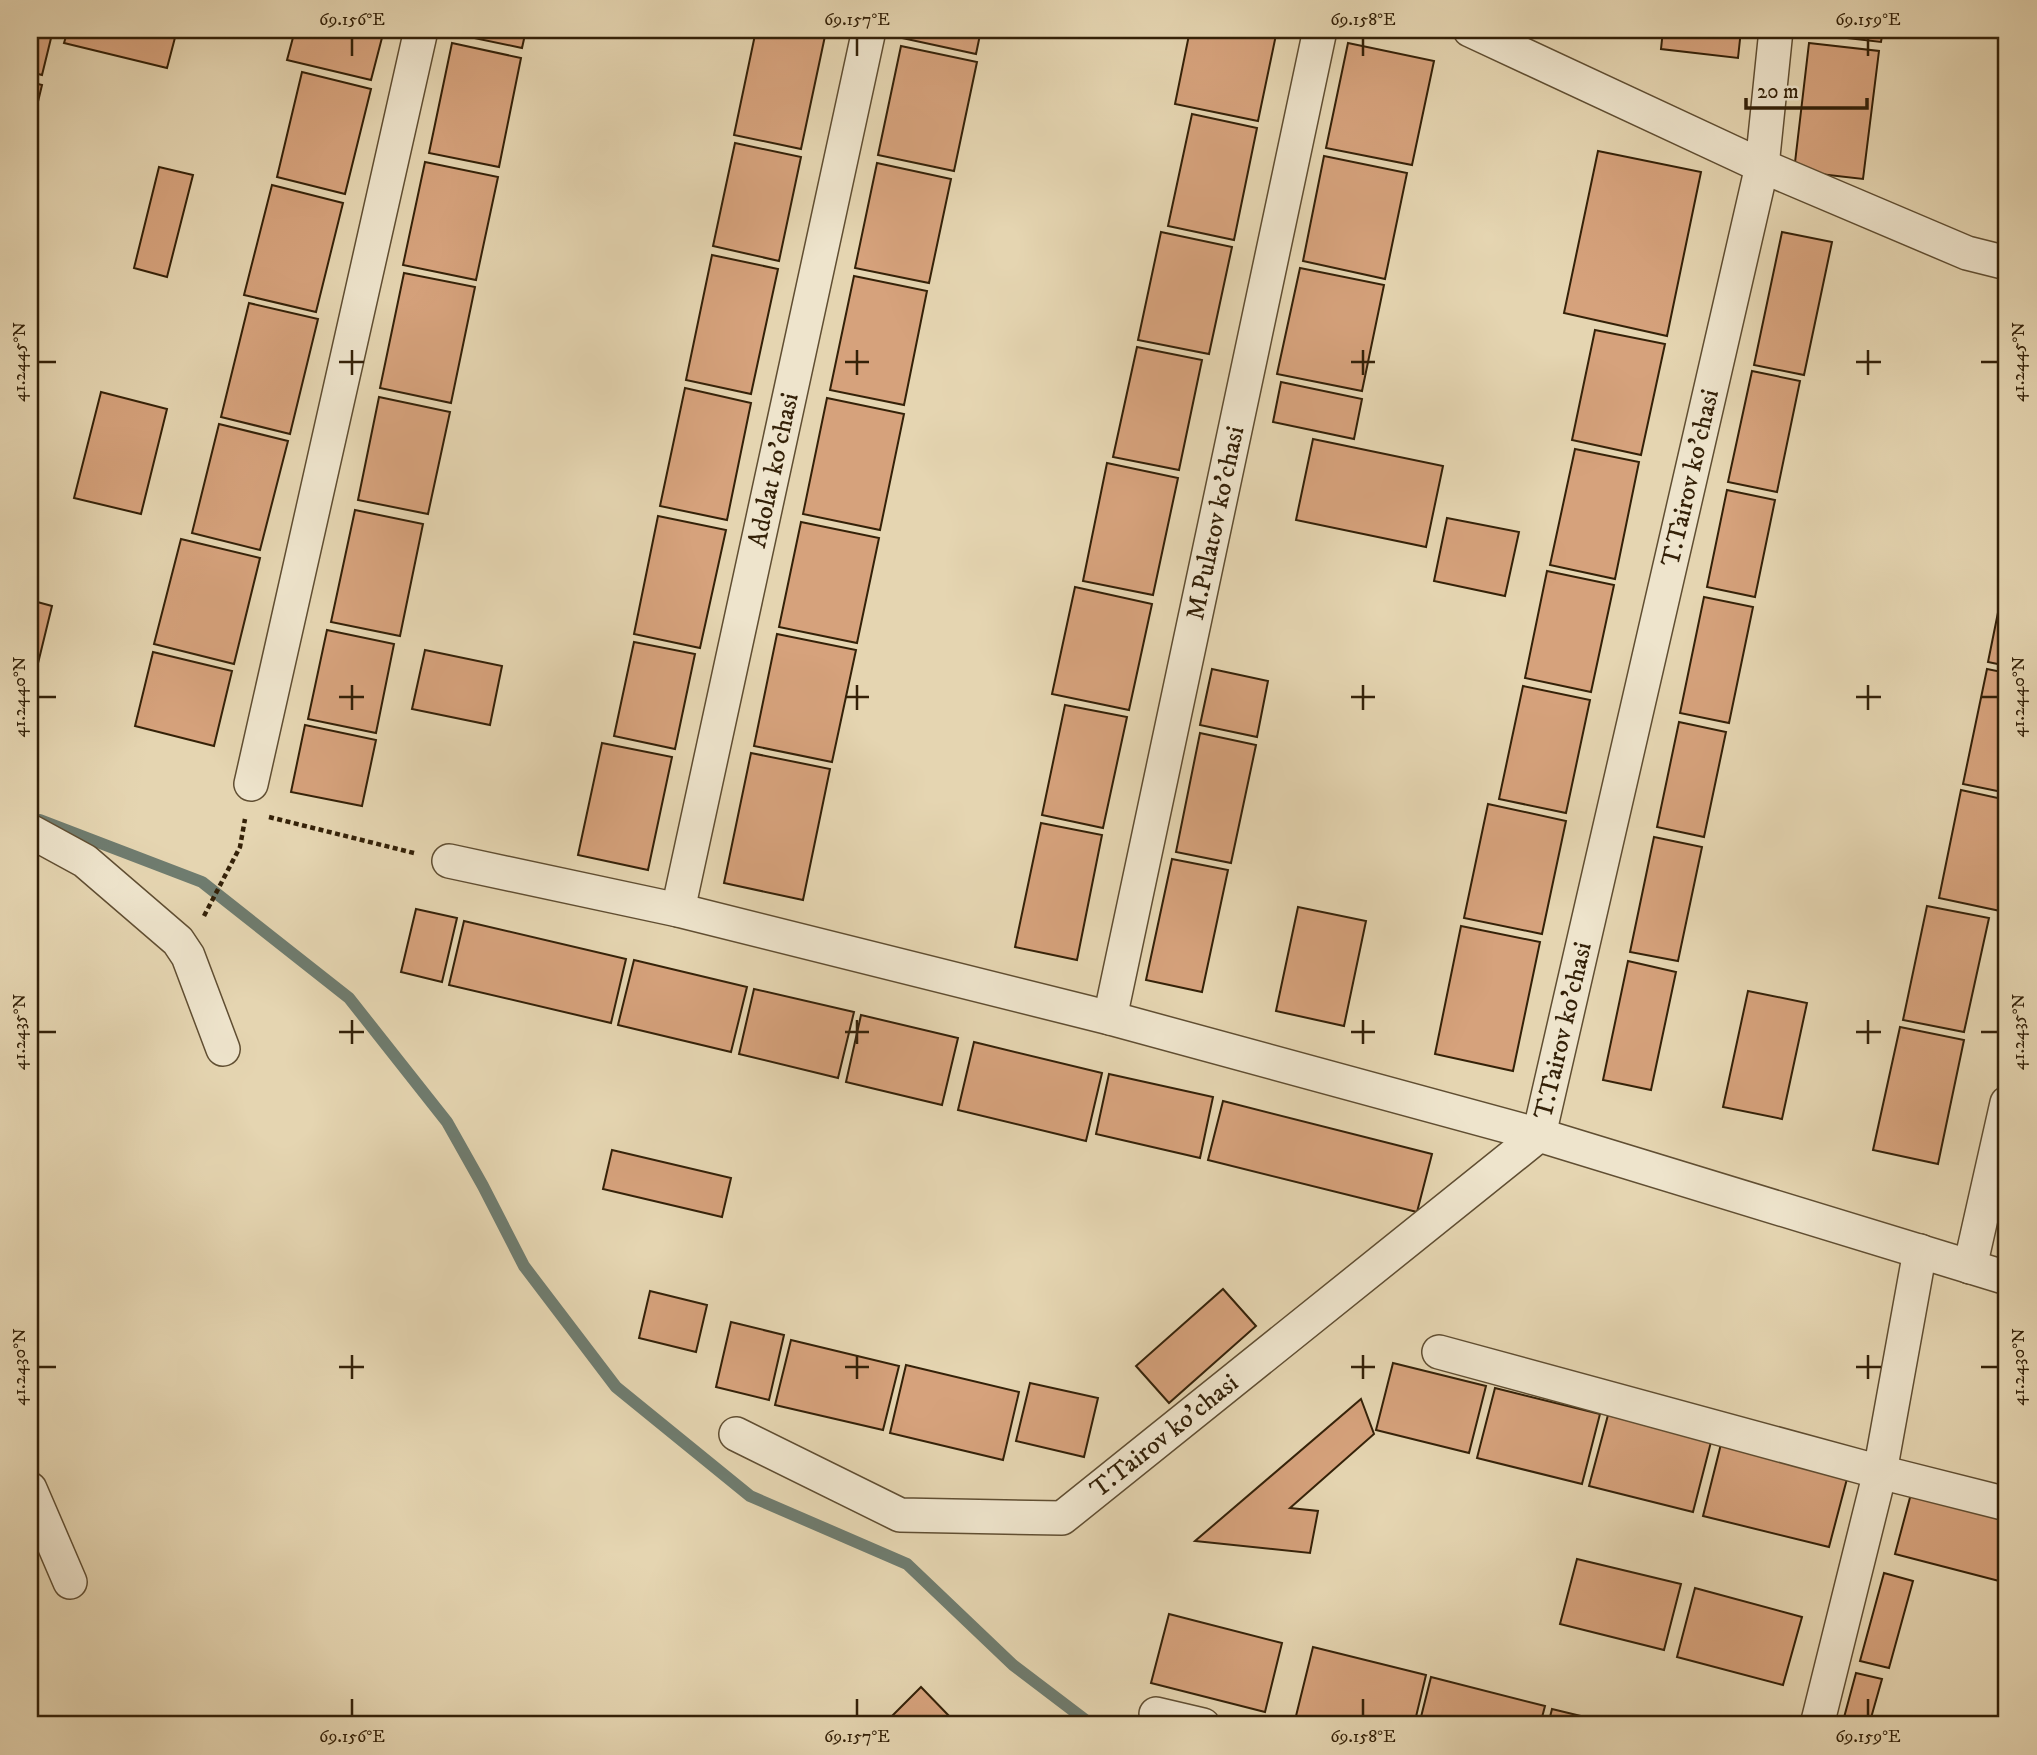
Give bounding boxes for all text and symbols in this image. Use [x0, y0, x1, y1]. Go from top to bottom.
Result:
text: 69.156°E [319, 9, 385, 31]
text: 69.157°E [824, 9, 890, 31]
text: 69.158°E [1330, 9, 1396, 31]
text: 69.159°E [1835, 9, 1901, 31]
scale bar [1746, 66, 1867, 110]
text: 20 m [1757, 79, 1799, 105]
text: 41.2445°N [9, 322, 31, 402]
text: 41.2445°N [2008, 322, 2030, 402]
street label: T.Tairov ko'chasi [1654, 386, 1727, 570]
street label: Adolat ko'chasi [741, 390, 806, 551]
street label: M.Pulatov ko'chasi [1179, 423, 1252, 623]
text: 41.2440°N [9, 656, 31, 738]
text: 41.2440°N [2008, 656, 2030, 738]
street label: T.Tairov ko'chasi [1527, 939, 1599, 1122]
text: 41.2435°N [9, 993, 31, 1070]
text: 41.2435°N [2008, 993, 2030, 1070]
text: 41.2430°N [9, 1328, 31, 1406]
text: 41.2430°N [2008, 1328, 2030, 1406]
street label: T.Tairov ko'chasi [1083, 1366, 1245, 1505]
text: 69.156°E [319, 1726, 385, 1748]
text: 69.157°E [824, 1726, 890, 1748]
text: 69.158°E [1330, 1726, 1396, 1748]
text: 69.159°E [1835, 1726, 1901, 1748]

